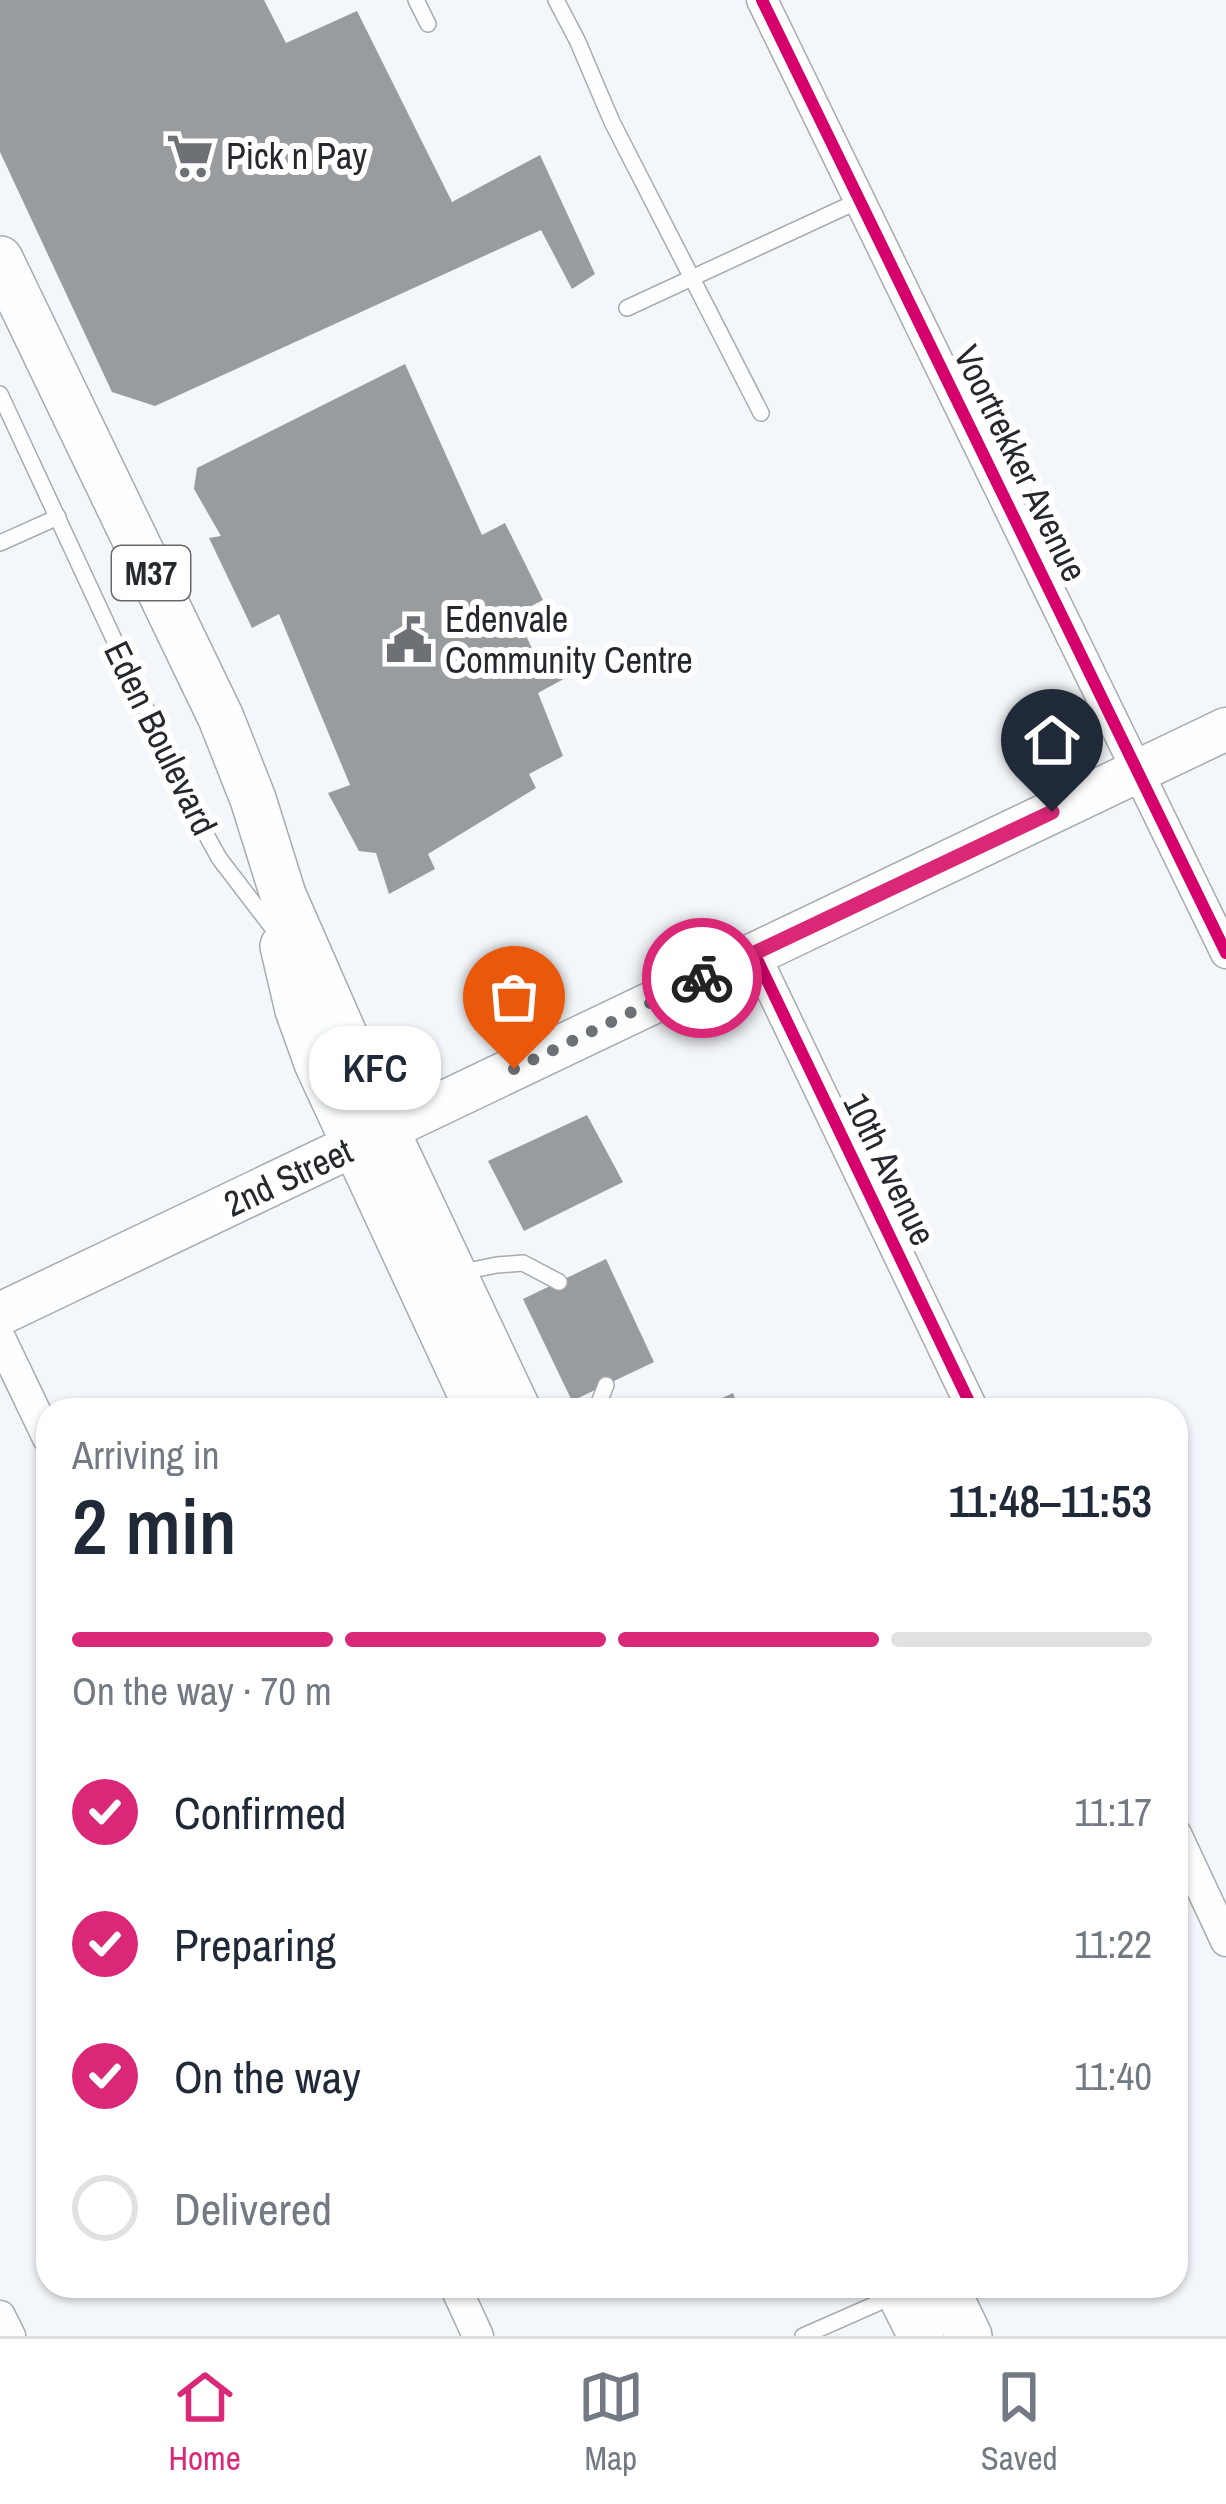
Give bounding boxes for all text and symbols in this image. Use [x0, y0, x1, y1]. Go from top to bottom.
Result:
supermarket icon: Pick n Pay [165, 131, 215, 181]
place label: Pick n Pay [226, 132, 367, 180]
street label: Voortrekker Avenue [943, 337, 1099, 589]
road number: M37 [112, 546, 190, 600]
place label: Edenvale Community Centre [445, 595, 693, 684]
public building icon: Edenvale Community Centre [384, 615, 434, 665]
street label: Eden Boulevard [93, 633, 229, 843]
pin [1001, 689, 1103, 812]
icon: home [1019, 707, 1085, 773]
courier [642, 918, 762, 1038]
icon: bike [669, 945, 735, 1011]
pin [463, 946, 565, 1069]
icon: bag [481, 964, 547, 1030]
callout: KFC [310, 1027, 442, 1111]
text: KFC [342, 1042, 408, 1094]
street label: 10th Avenue [833, 1085, 947, 1253]
street label: 2nd Street [216, 1126, 360, 1228]
text: Arriving in [72, 1429, 220, 1481]
text: 11:48–11:53 [949, 1470, 1152, 1531]
text: 2 min [72, 1473, 237, 1578]
text: On the way · 70 m [72, 1665, 332, 1717]
icon: check [72, 1779, 138, 1845]
text: Confirmed [174, 1782, 346, 1843]
text: 11:17 [1074, 1786, 1152, 1838]
icon: check [72, 1911, 138, 1977]
text: Preparing [174, 1914, 336, 1975]
text: 11:22 [1074, 1918, 1152, 1970]
icon: check [72, 2043, 138, 2109]
text: On the way [174, 2046, 361, 2107]
text: 11:40 [1074, 2050, 1152, 2102]
text: Delivered [174, 2178, 332, 2239]
tab: Home [169, 2364, 241, 2480]
tab: Map [578, 2364, 644, 2480]
tab: Saved [981, 2364, 1057, 2480]

